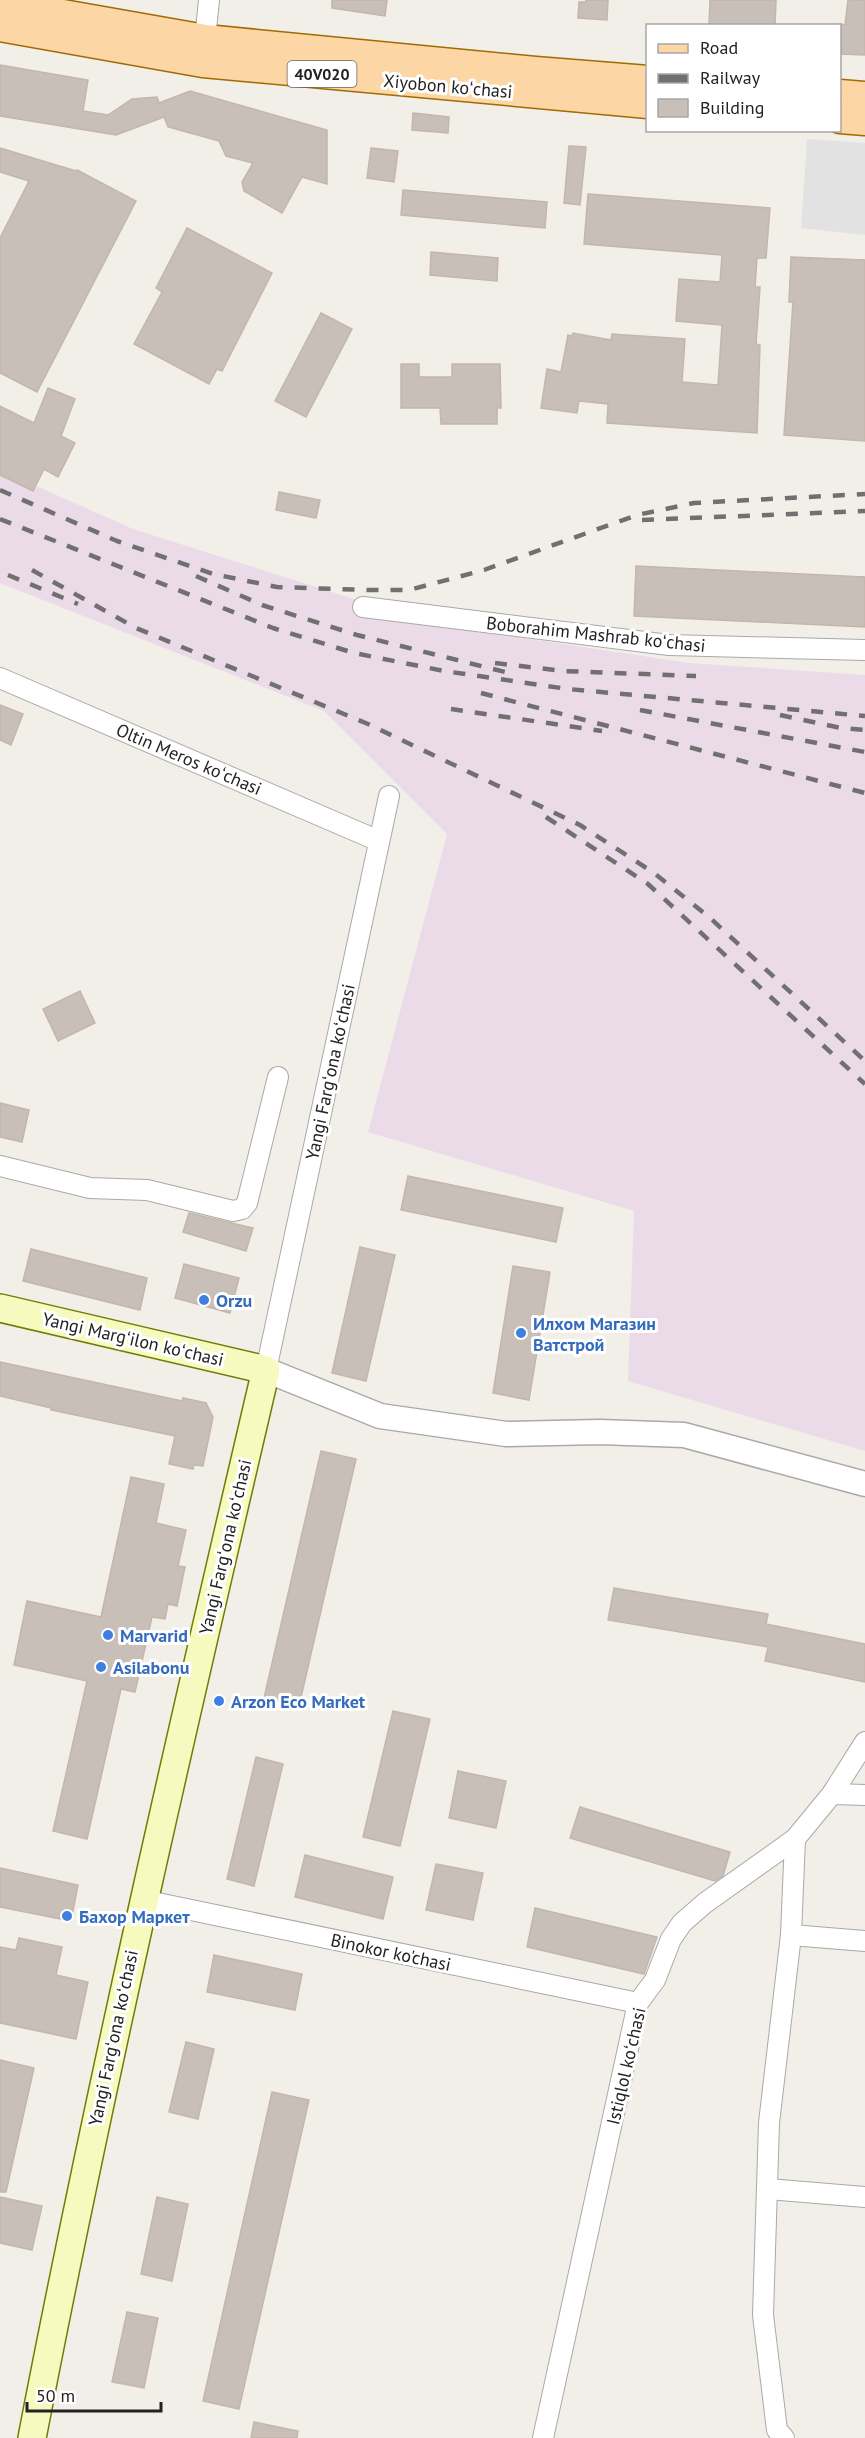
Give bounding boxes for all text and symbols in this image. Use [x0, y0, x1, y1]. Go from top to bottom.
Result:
legend [646, 24, 841, 132]
text: Road [700, 36, 738, 59]
road number: 40V020 [288, 61, 356, 87]
text: Railway [700, 66, 761, 89]
street label: Xiyobon koʻchasi [383, 69, 513, 103]
text: Building [700, 96, 764, 119]
street label: Boborahim Mashrab koʻchasi [485, 611, 707, 657]
street label: Oltin Meros koʻchasi [113, 718, 265, 800]
street label: Yangi Fargʻona koʻchasi [300, 982, 360, 1162]
place label: Orzu [216, 1289, 252, 1312]
marker: Orzu [197, 1293, 211, 1307]
street label: Yangi Margʻilon koʻchasi [40, 1307, 226, 1371]
place label: Илхом Магазин Ватстрой [533, 1312, 656, 1356]
marker: Илхом Магазин Ватстрой [514, 1326, 528, 1340]
street label: Yangi Fargʻona koʻchasi [194, 1457, 256, 1637]
place label: Marvarid [120, 1624, 188, 1647]
marker: Marvarid [101, 1628, 115, 1642]
place label: Asilabonu [113, 1656, 189, 1679]
marker: Asilabonu [94, 1660, 108, 1674]
place label: Arzon Eco Market [231, 1690, 366, 1713]
marker: Arzon Eco Market [212, 1694, 226, 1708]
place label: Бахор Маркет [79, 1905, 190, 1928]
marker: Бахор Маркет [60, 1909, 74, 1923]
street label: Binokor ko'chasi [329, 1928, 453, 1976]
street label: Yangi Fargʻona koʻchasi [83, 1948, 143, 2128]
street label: Istiqlol koʻchasi [601, 2005, 651, 2127]
scale bar [27, 2375, 160, 2413]
text: 50 m [36, 2384, 75, 2407]

